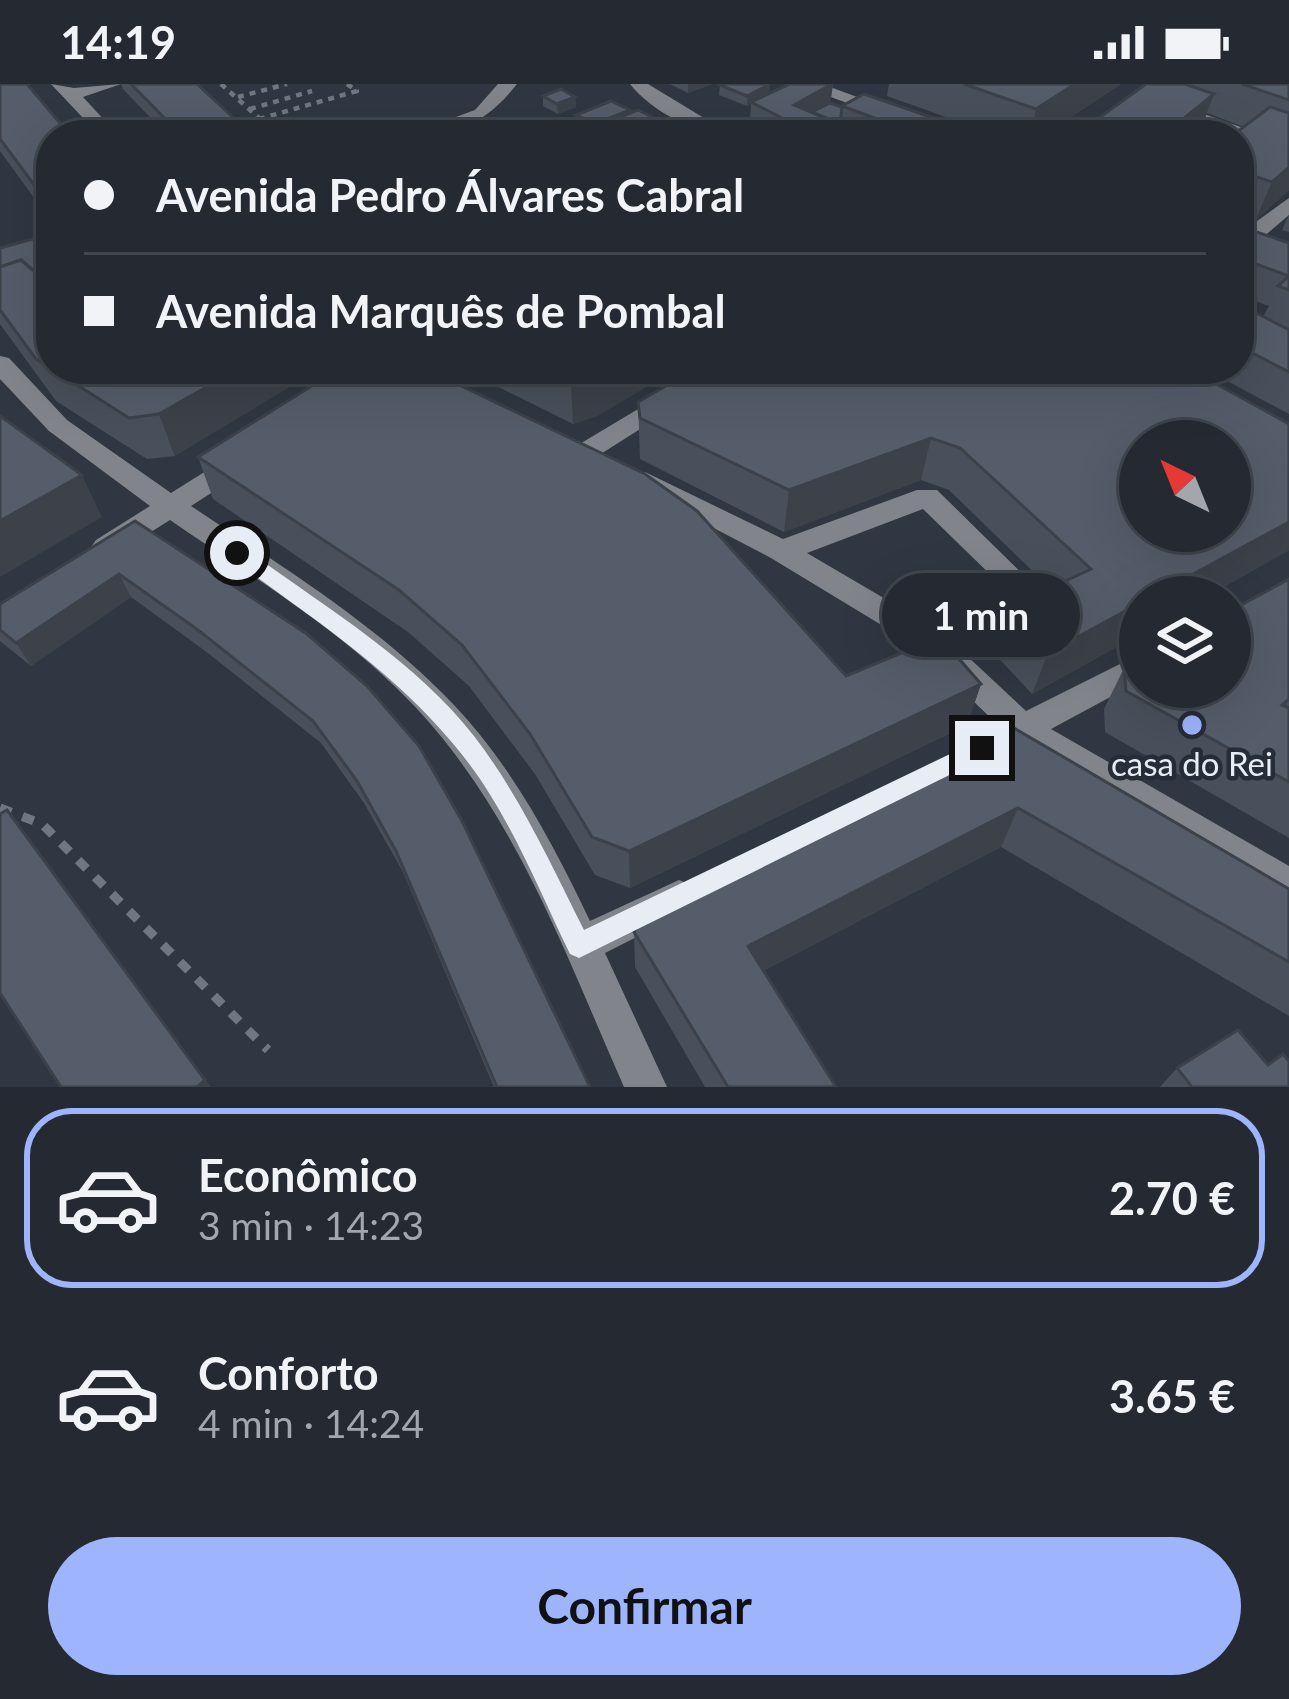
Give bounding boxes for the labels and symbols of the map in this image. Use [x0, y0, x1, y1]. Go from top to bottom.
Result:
north arrow [1119, 420, 1251, 552]
route start [210, 526, 264, 580]
callout: 1 min [883, 574, 1081, 658]
marker: casa do Rei [1179, 712, 1205, 738]
route end [955, 721, 1009, 775]
place label: casa do Rei [1111, 743, 1273, 783]

